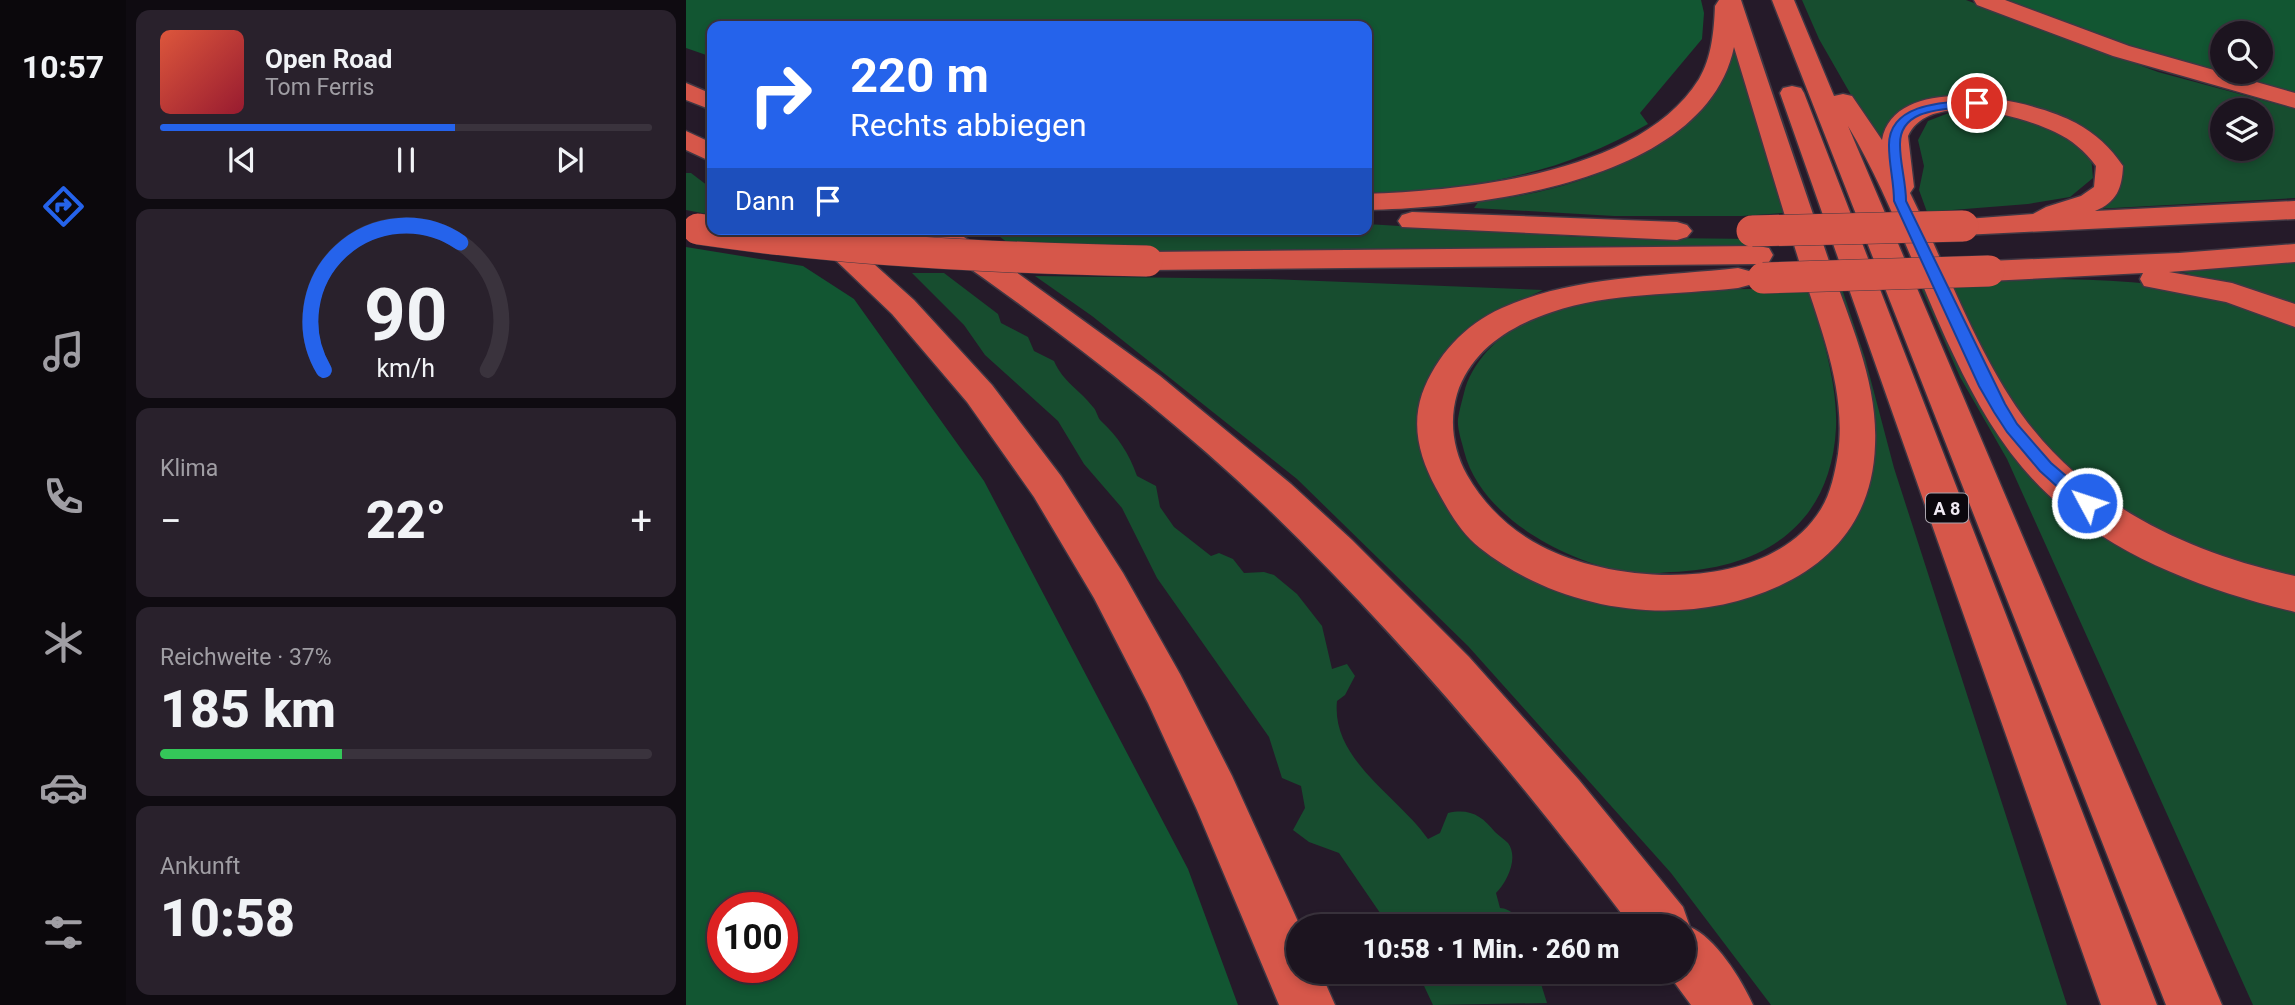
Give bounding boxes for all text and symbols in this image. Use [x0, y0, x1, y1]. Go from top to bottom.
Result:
map controls [2210, 21, 2273, 161]
button: search [2210, 21, 2273, 84]
text: Open Road [265, 44, 393, 74]
text: 220 m [850, 47, 989, 104]
text: 10:57 [22, 48, 104, 86]
icon: right [735, 49, 826, 140]
pin [1947, 73, 2007, 133]
text: Tom Ferris [265, 74, 374, 101]
icon: arrive [1958, 84, 1996, 122]
button: layers [2210, 98, 2273, 161]
text: Rechts abbiegen [850, 106, 1087, 144]
icon: previous [223, 141, 261, 179]
icon: pause [387, 141, 425, 179]
icon: next [551, 141, 589, 179]
icon: directions [39, 182, 88, 231]
icon: arrive [809, 182, 847, 220]
text: Dann [735, 186, 795, 216]
text: 90 [364, 272, 448, 358]
icon: music [39, 327, 88, 376]
text: km/h [377, 353, 435, 382]
text: Klima [160, 455, 218, 482]
position arrow [2050, 466, 2124, 540]
icon: phone [39, 472, 88, 521]
text: 22° [366, 490, 446, 551]
road number: A 8 [1926, 494, 1968, 522]
text: − [160, 499, 182, 543]
text: + [630, 499, 652, 543]
icon: climate [39, 618, 88, 667]
text: Reichweite · 37% [160, 644, 332, 671]
text: 185 km [160, 679, 336, 740]
icon: car [39, 763, 88, 812]
text: Ankunft [160, 853, 240, 880]
text: 10:58 [160, 888, 295, 949]
speed limit sign: 100 [707, 892, 798, 983]
icon: filters [39, 908, 88, 957]
text: 10:58 · 1 Min. · 260 m [1362, 934, 1620, 964]

